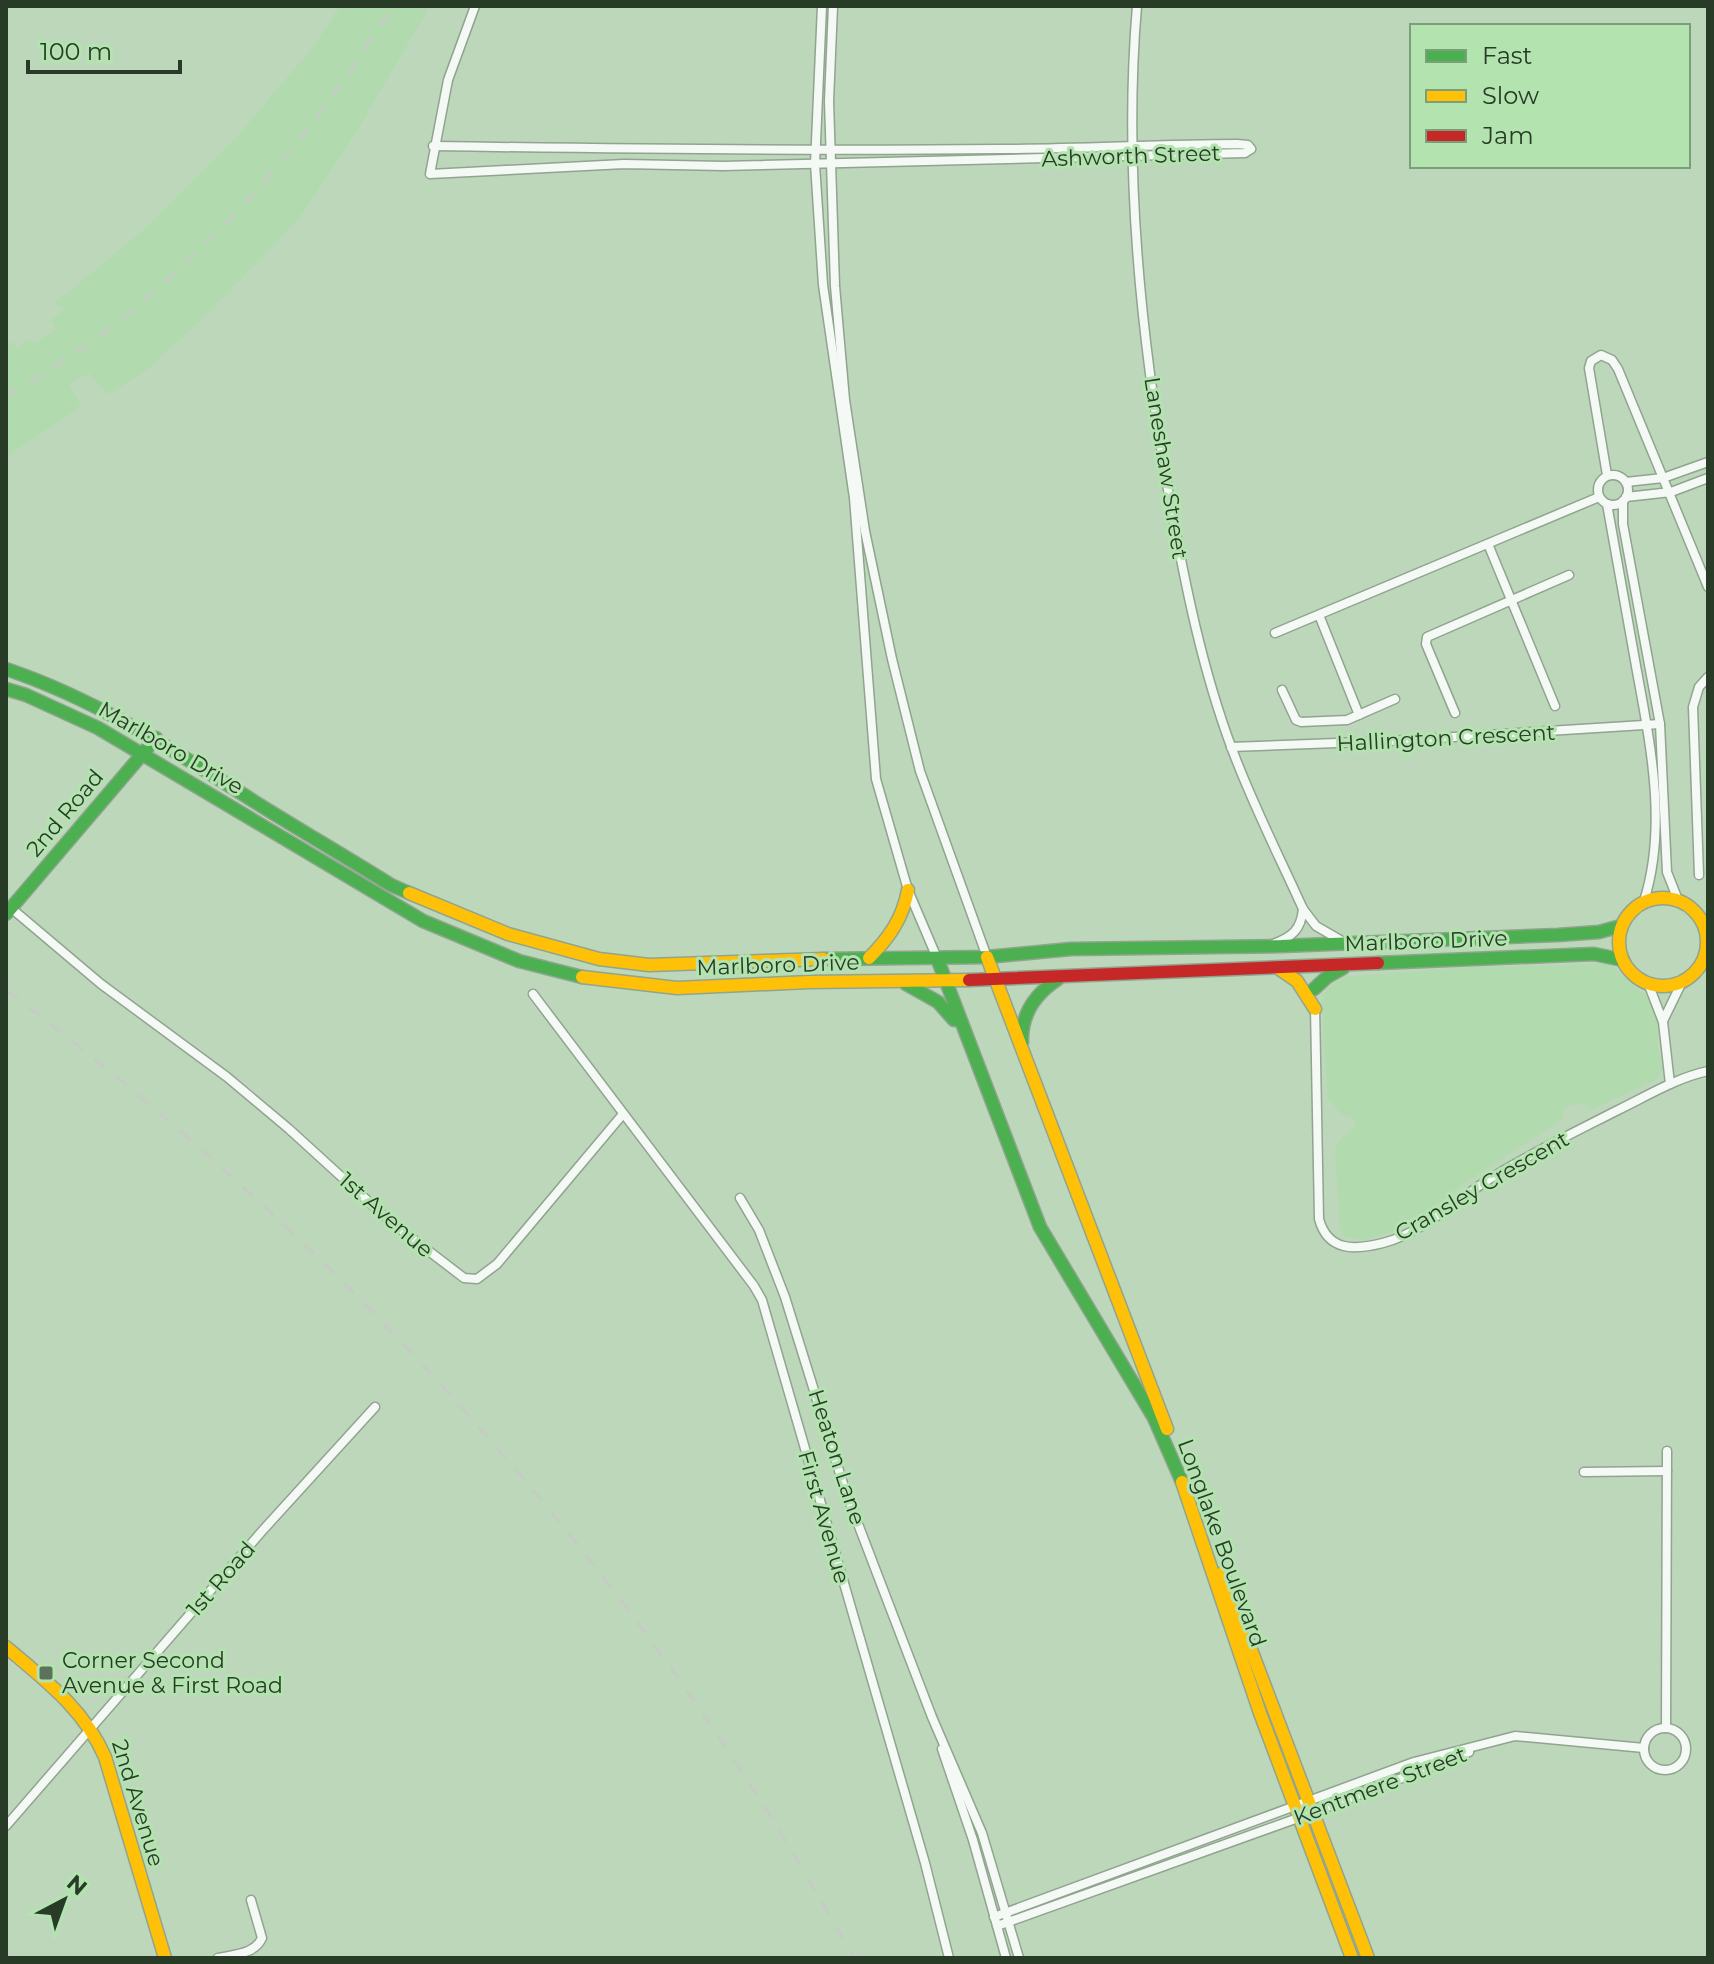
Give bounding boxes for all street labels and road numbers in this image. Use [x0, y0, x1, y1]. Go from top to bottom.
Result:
street label: Ashworth Street [1041, 139, 1221, 173]
street label: Laneshaw Street [1138, 375, 1194, 561]
street label: Marlboro Drive [94, 696, 248, 800]
street label: Hallington Crescent [1336, 719, 1556, 757]
street label: 2nd Road [21, 764, 109, 862]
street label: Marlboro Drive [1344, 925, 1508, 957]
street label: Marlboro Drive [696, 949, 860, 981]
street label: Cransley Crescent [1390, 1125, 1574, 1247]
street label: 1st Avenue [333, 1167, 439, 1263]
street label: Heaton Lane [802, 1386, 872, 1528]
street label: Longlake Boulevard [1172, 1435, 1272, 1651]
street label: First Avenue [792, 1447, 856, 1587]
street label: 1st Road [181, 1536, 261, 1622]
street label: 2nd Avenue [106, 1736, 170, 1870]
street label: Kentmere Street [1290, 1741, 1470, 1831]

